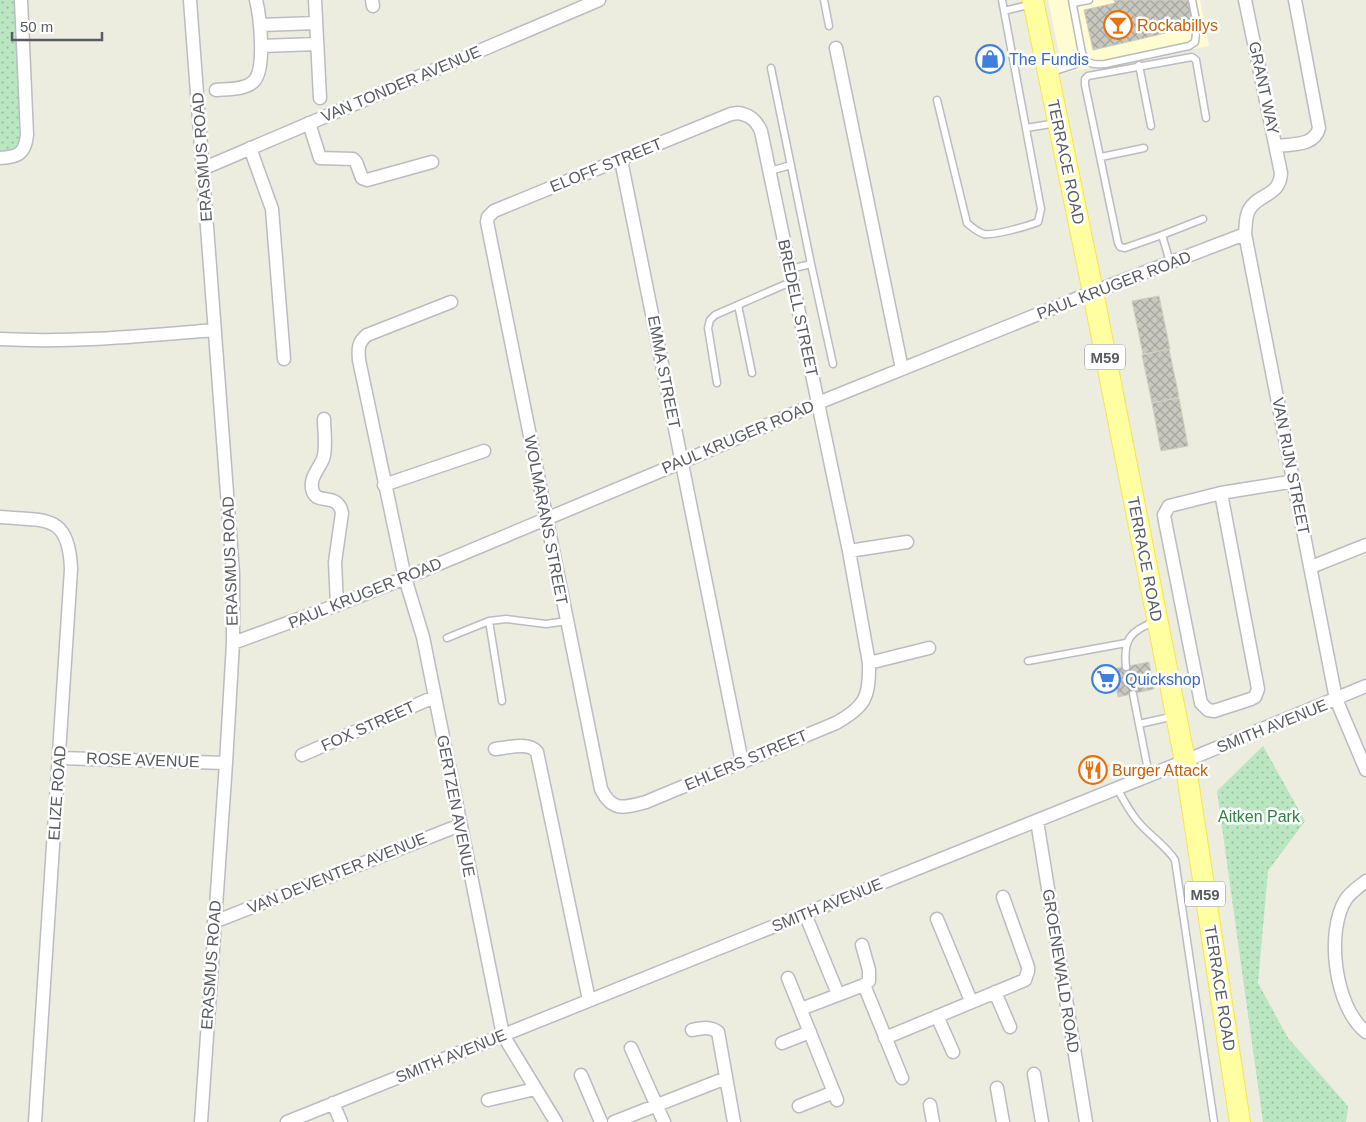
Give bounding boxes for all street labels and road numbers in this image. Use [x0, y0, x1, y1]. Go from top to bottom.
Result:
street label: GRANT WAY [1246, 40, 1282, 136]
street label: VAN TONDER AVENUE [319, 43, 483, 125]
street label: ERASMUS ROAD [189, 92, 215, 222]
street label: TERRACE ROAD [1044, 98, 1088, 226]
street label: ELOFF STREET [548, 135, 665, 195]
street label: BREDELL STREET [775, 238, 821, 378]
street label: PAUL KRUGER ROAD [1035, 248, 1193, 322]
street label: EMMA STREET [645, 314, 683, 430]
road number: M59 [1085, 344, 1125, 370]
street label: VAN RIJN STREET [1269, 396, 1313, 536]
street label: PAUL KRUGER ROAD [659, 397, 817, 477]
street label: WOLMARANS STREET [521, 434, 571, 606]
street label: TERRACE ROAD [1125, 495, 1165, 623]
street label: ERASMUS ROAD [219, 496, 241, 626]
street label: PAUL KRUGER ROAD [286, 554, 444, 632]
street label: SMITH AVENUE [1214, 696, 1330, 756]
street label: FOX STREET [319, 698, 418, 754]
street label: EHLERS STREET [682, 726, 810, 794]
street label: GERTZEN AVENUE [434, 734, 478, 878]
street label: ELIZE ROAD [45, 745, 69, 841]
street label: ROSE AVENUE [86, 750, 200, 770]
street label: VAN DEVENTER AVENUE [245, 829, 429, 917]
street label: SMITH AVENUE [769, 875, 885, 935]
road number: M59 [1185, 882, 1225, 906]
street label: GROENEWALD ROAD [1040, 888, 1082, 1054]
street label: ERASMUS ROAD [198, 900, 224, 1030]
street label: TERRACE ROAD [1202, 924, 1238, 1052]
street label: SMITH AVENUE [393, 1026, 509, 1086]

